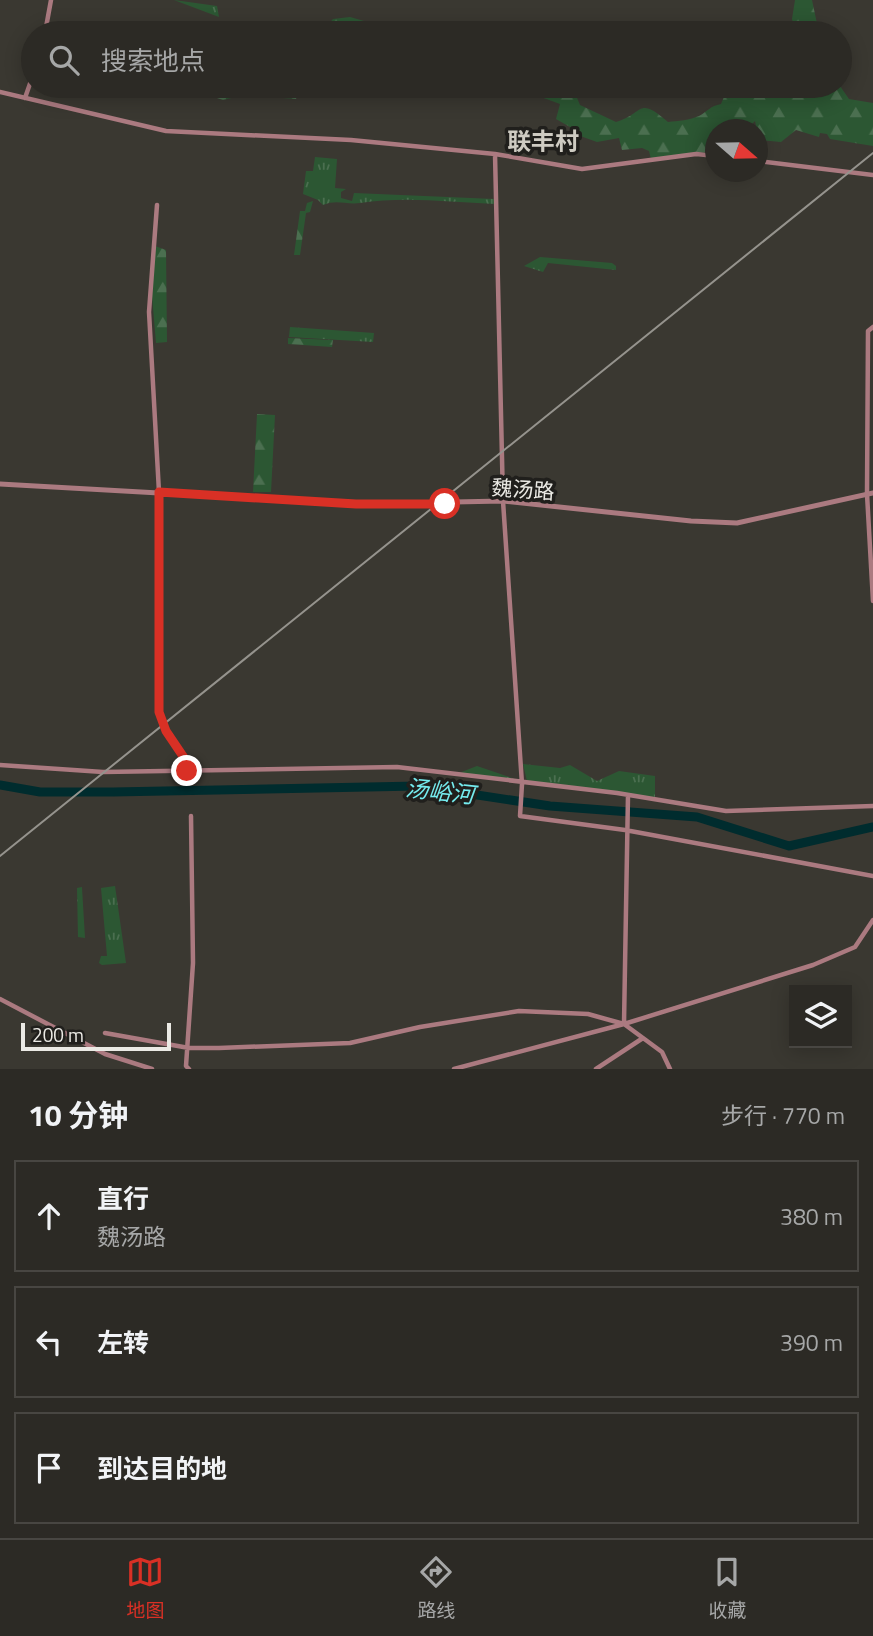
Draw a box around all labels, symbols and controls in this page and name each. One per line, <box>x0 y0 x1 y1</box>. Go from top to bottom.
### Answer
search box <box>21 21 852 98</box>
icon: search <box>45 41 83 79</box>
text: 搜索地点 <box>101 41 205 80</box>
north arrow <box>705 119 768 182</box>
district label: 联丰村 <box>507 123 579 159</box>
street label: 魏汤路 <box>490 471 556 507</box>
route start <box>429 488 460 519</box>
route end <box>171 755 202 786</box>
water label: 汤峪河 <box>404 770 480 812</box>
map controls <box>789 985 852 1048</box>
button: layers <box>789 985 852 1048</box>
scale bar <box>21 1020 172 1052</box>
text: 200 m <box>32 1020 84 1049</box>
text: 10 分钟 <box>28 1092 128 1138</box>
text: 步行 · 770 m <box>721 1098 845 1133</box>
text: 直行 <box>97 1179 149 1218</box>
icon: ahead <box>30 1197 68 1235</box>
text: 380 m <box>780 1199 843 1234</box>
text: 魏汤路 <box>97 1219 166 1254</box>
icon: left <box>30 1323 68 1361</box>
text: 左转 <box>97 1323 149 1362</box>
text: 390 m <box>780 1325 843 1360</box>
icon: arrive <box>30 1449 68 1487</box>
text: 到达目的地 <box>97 1449 227 1488</box>
tab: 地图 <box>126 1553 165 1624</box>
tab: 路线 <box>417 1553 456 1624</box>
tab: 收藏 <box>708 1553 747 1624</box>

